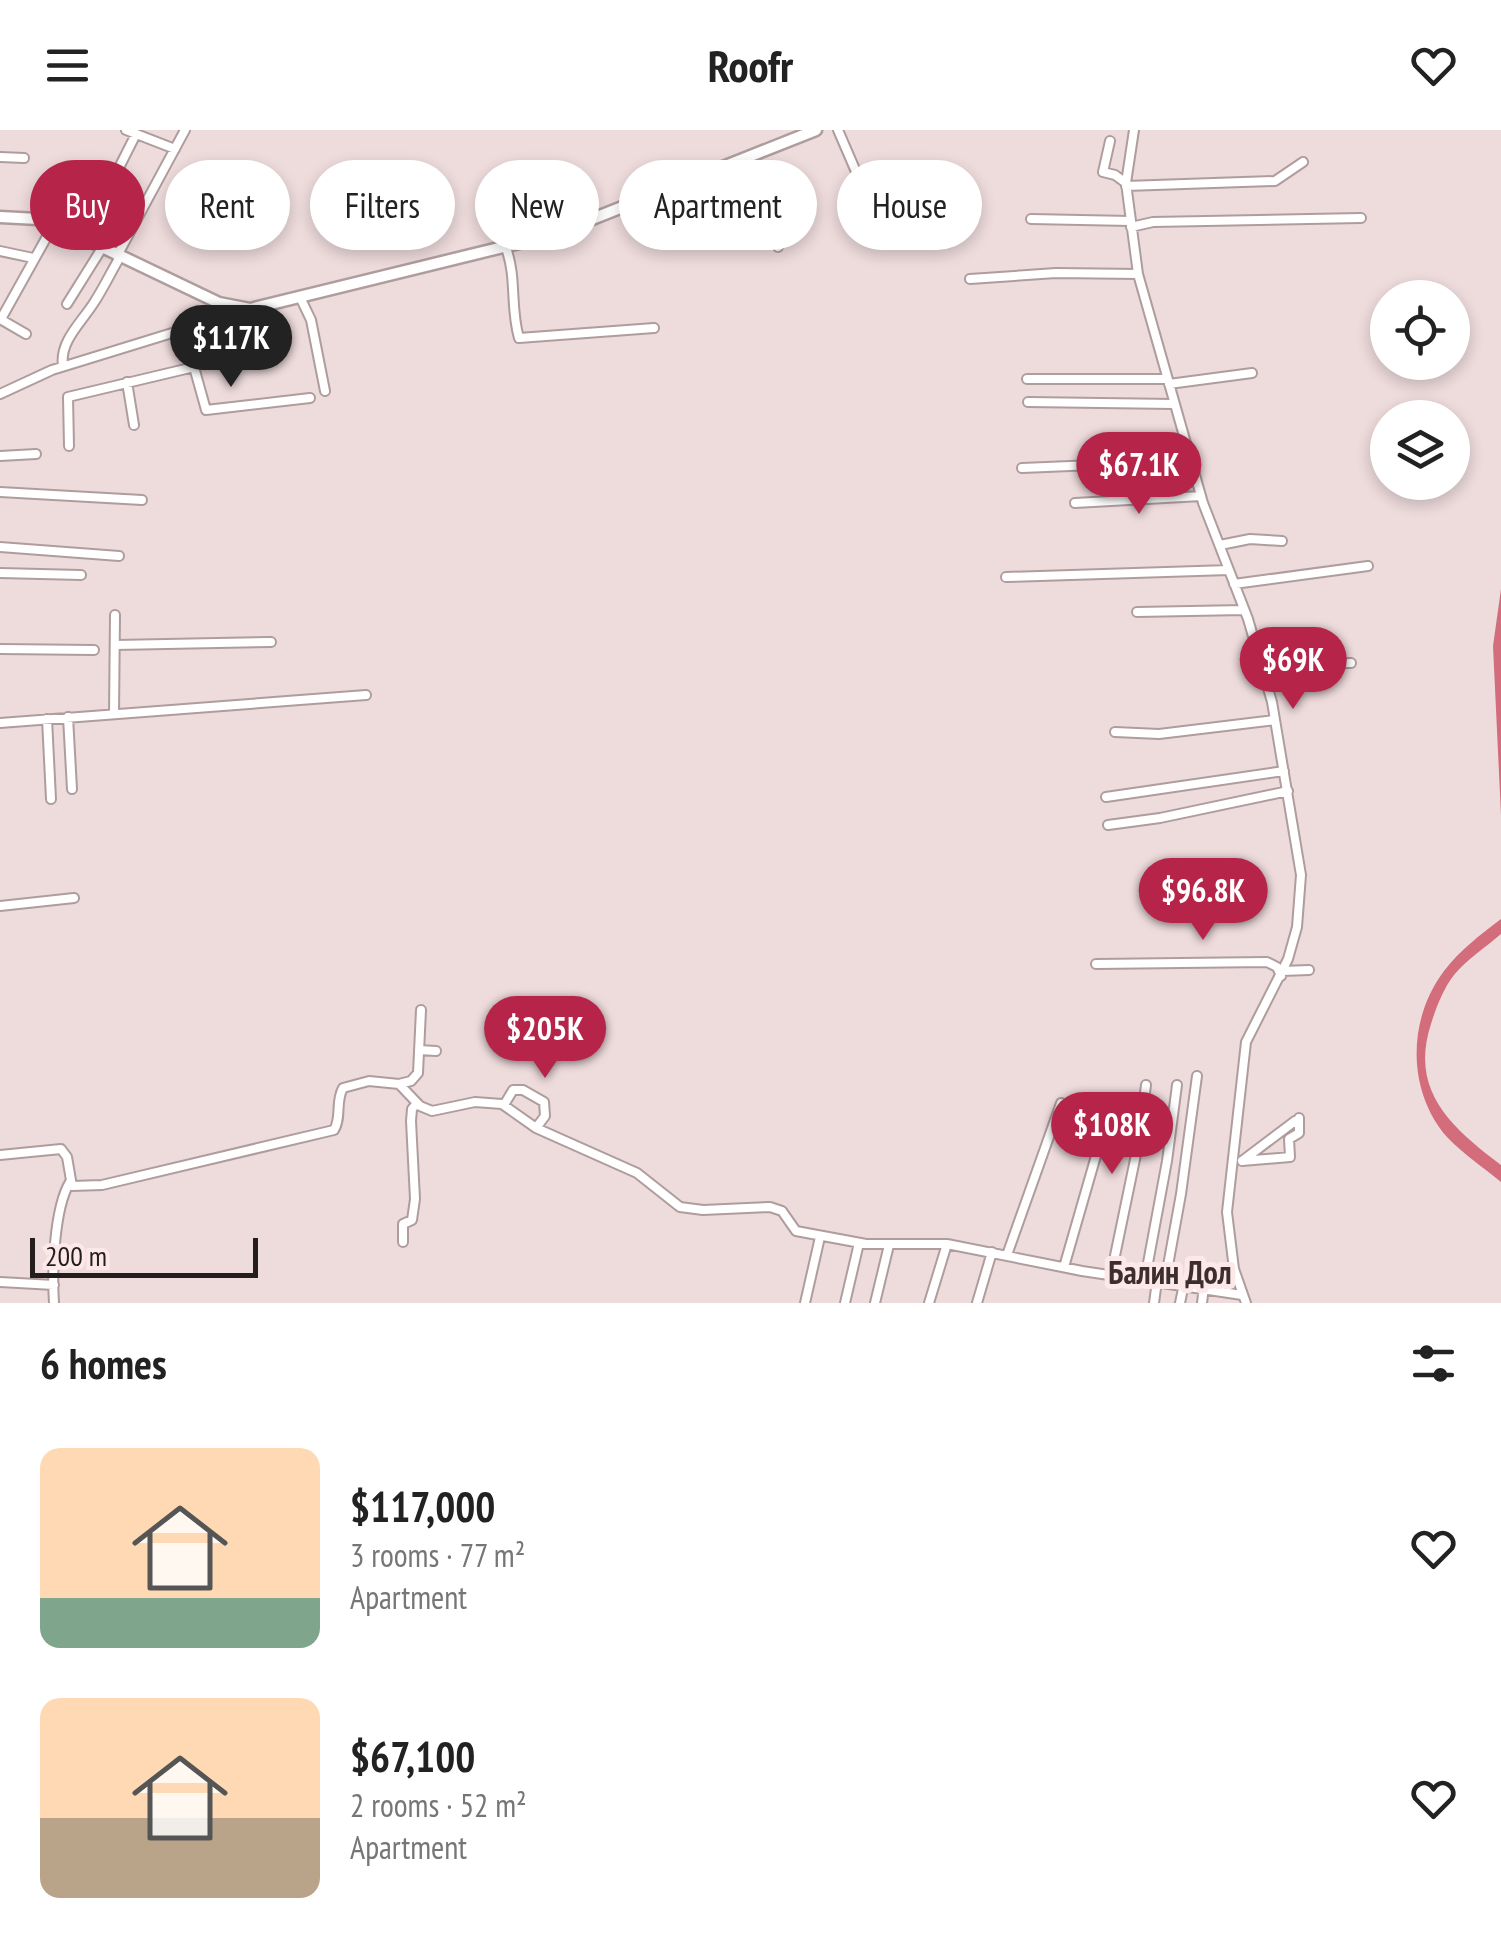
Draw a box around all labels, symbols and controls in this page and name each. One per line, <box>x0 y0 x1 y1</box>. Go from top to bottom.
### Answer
text: Roofr <box>708 36 793 94</box>
icon: menu <box>40 38 95 93</box>
icon: heart <box>1406 38 1461 93</box>
chip: Buy <box>30 160 145 250</box>
chip: Rent <box>165 160 290 250</box>
chip: Filters <box>310 160 455 250</box>
chip: New <box>475 160 599 250</box>
chip: Apartment <box>619 160 817 250</box>
chip: House <box>837 160 982 250</box>
map controls <box>1370 280 1470 500</box>
button: locate <box>1370 280 1470 380</box>
pin: $117K <box>161 305 301 390</box>
text: $117K <box>192 316 270 358</box>
button: layers <box>1370 400 1470 500</box>
pin: $67.1K <box>1058 432 1220 517</box>
text: $67.1K <box>1098 443 1180 485</box>
pin: $69K <box>1234 627 1352 712</box>
text: $69K <box>1262 638 1324 680</box>
pin: $96.8K <box>1122 858 1284 943</box>
text: $96.8K <box>1161 869 1245 911</box>
pin: $205K <box>475 996 615 1081</box>
text: $205K <box>506 1007 584 1049</box>
pin: $108K <box>1042 1092 1182 1177</box>
text: $108K <box>1073 1103 1151 1145</box>
scale bar <box>30 1233 258 1278</box>
text: 200 m <box>45 1237 107 1274</box>
district label: Балин Дол <box>1108 1251 1232 1293</box>
text: 6 homes <box>40 1336 167 1391</box>
icon: filters <box>1406 1336 1461 1391</box>
text: $117,000 <box>350 1479 495 1534</box>
icon: home <box>120 1488 240 1608</box>
icon: heart <box>1406 1521 1461 1576</box>
text: 3 rooms · 77 m² <box>350 1534 525 1576</box>
text: Apartment <box>350 1576 467 1618</box>
text: $67,100 <box>350 1729 475 1784</box>
icon: home <box>120 1738 240 1858</box>
icon: heart <box>1406 1771 1461 1826</box>
text: 2 rooms · 52 m² <box>350 1784 527 1826</box>
text: Apartment <box>350 1826 467 1868</box>

